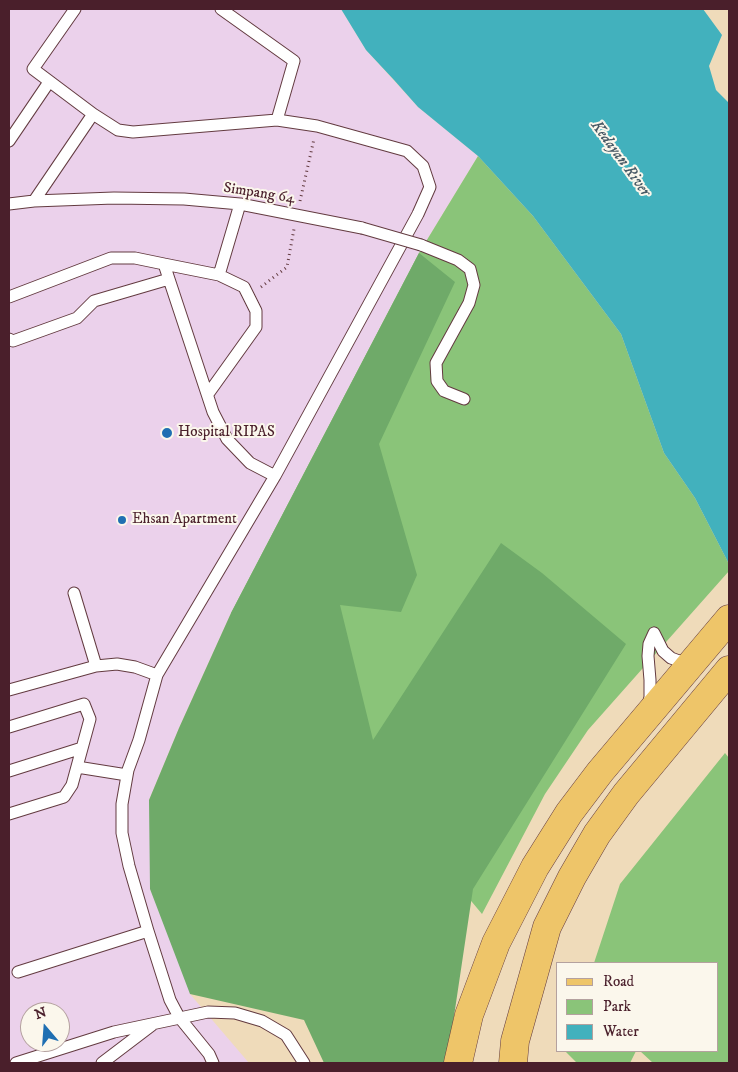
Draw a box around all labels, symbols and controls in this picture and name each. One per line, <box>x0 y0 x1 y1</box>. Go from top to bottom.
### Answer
water label: Kedayan River <box>586 117 654 201</box>
street label: Simpang 64 <box>222 180 296 208</box>
place label: Hospital RIPAS <box>178 424 275 442</box>
marker: Hospital RIPAS <box>160 426 174 440</box>
place label: Ehsan Apartment <box>132 511 237 529</box>
marker: Ehsan Apartment <box>116 514 128 526</box>
legend <box>556 962 718 1052</box>
text: Road <box>603 972 634 991</box>
text: Park <box>603 997 631 1016</box>
north arrow <box>20 1002 70 1052</box>
text: N <box>32 1003 49 1024</box>
text: Water <box>603 1022 639 1041</box>

